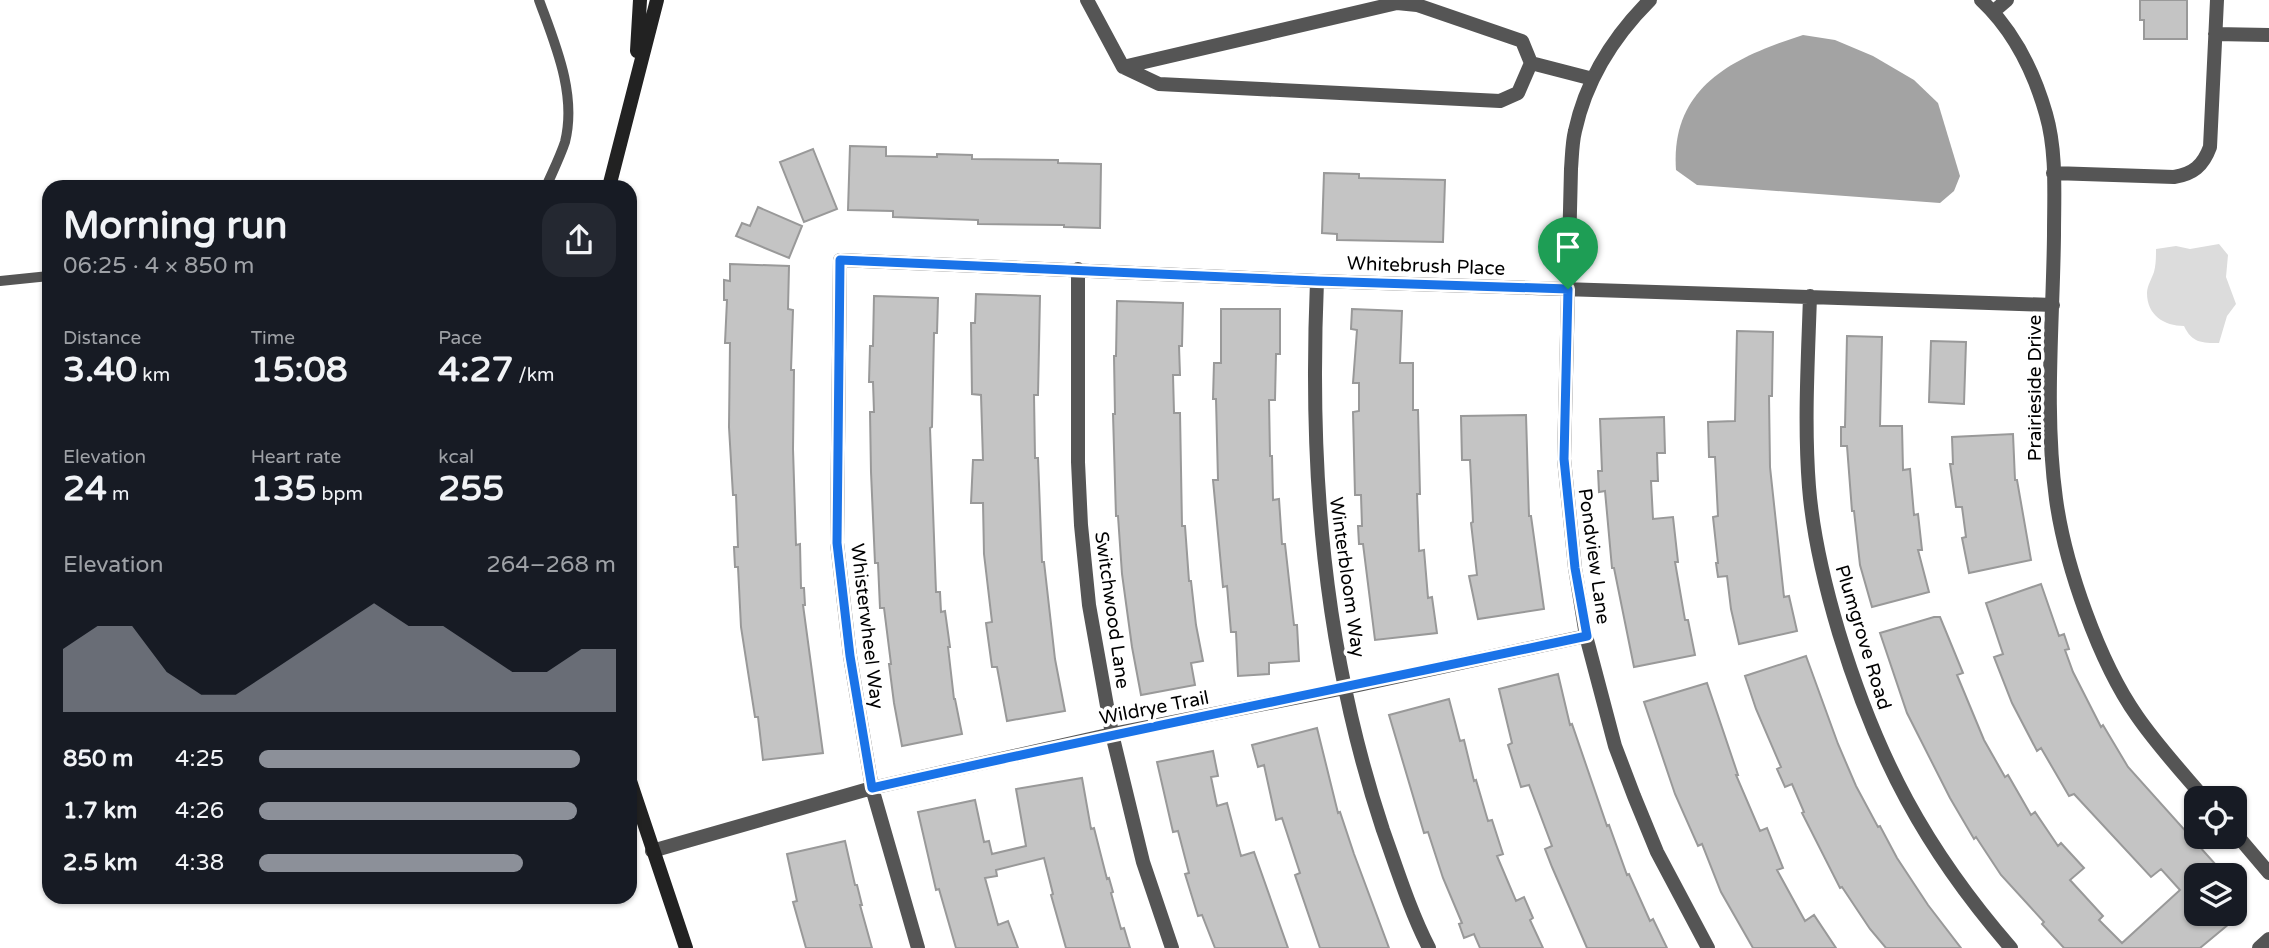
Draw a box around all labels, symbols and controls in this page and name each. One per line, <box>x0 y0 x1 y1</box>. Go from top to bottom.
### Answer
text: Morning run <box>63 203 287 249</box>
button: share <box>542 203 616 277</box>
pin <box>1538 217 1598 289</box>
icon: arrive <box>1549 228 1587 266</box>
text: 06:25 · 4 × 850 m <box>63 252 254 280</box>
street label: Whitebrush Place <box>1346 252 1506 280</box>
street label: Prairieside Drive <box>2024 315 2046 461</box>
text: Distance <box>63 327 141 349</box>
text: Time <box>251 327 295 349</box>
text: Pace <box>438 327 482 349</box>
text: 3.40 <box>63 349 137 391</box>
text: 15:08 <box>251 349 348 391</box>
text: 4:27 <box>438 349 513 391</box>
text: km <box>137 364 170 386</box>
text: /km <box>513 364 555 386</box>
text: Elevation <box>63 446 146 468</box>
text: Heart rate <box>251 446 341 468</box>
text: kcal <box>438 446 474 468</box>
text: 24 <box>63 468 107 510</box>
text: 135 <box>251 468 317 510</box>
text: 255 <box>438 468 504 510</box>
text: m <box>107 483 129 505</box>
text: bpm <box>317 483 363 505</box>
street label: Pondview Lane <box>1574 487 1614 626</box>
street label: Winterbloom Way <box>1325 496 1369 659</box>
street label: Switchwood Lane <box>1090 530 1134 690</box>
street label: Whisterwheel Way <box>846 542 888 710</box>
text: Elevation <box>63 551 164 579</box>
text: 264–268 m <box>486 551 616 579</box>
street label: Plumgrove Road <box>1831 562 1896 712</box>
street label: Wildrye Trail <box>1097 687 1211 729</box>
text: 850 m <box>63 745 133 773</box>
text: 4:25 <box>175 745 224 773</box>
map controls <box>2184 786 2247 926</box>
button: locate <box>2184 786 2247 849</box>
text: 1.7 km <box>63 797 137 825</box>
text: 4:26 <box>175 797 224 825</box>
text: 2.5 km <box>63 849 138 877</box>
text: 4:38 <box>175 849 224 877</box>
button: layers <box>2184 863 2247 926</box>

